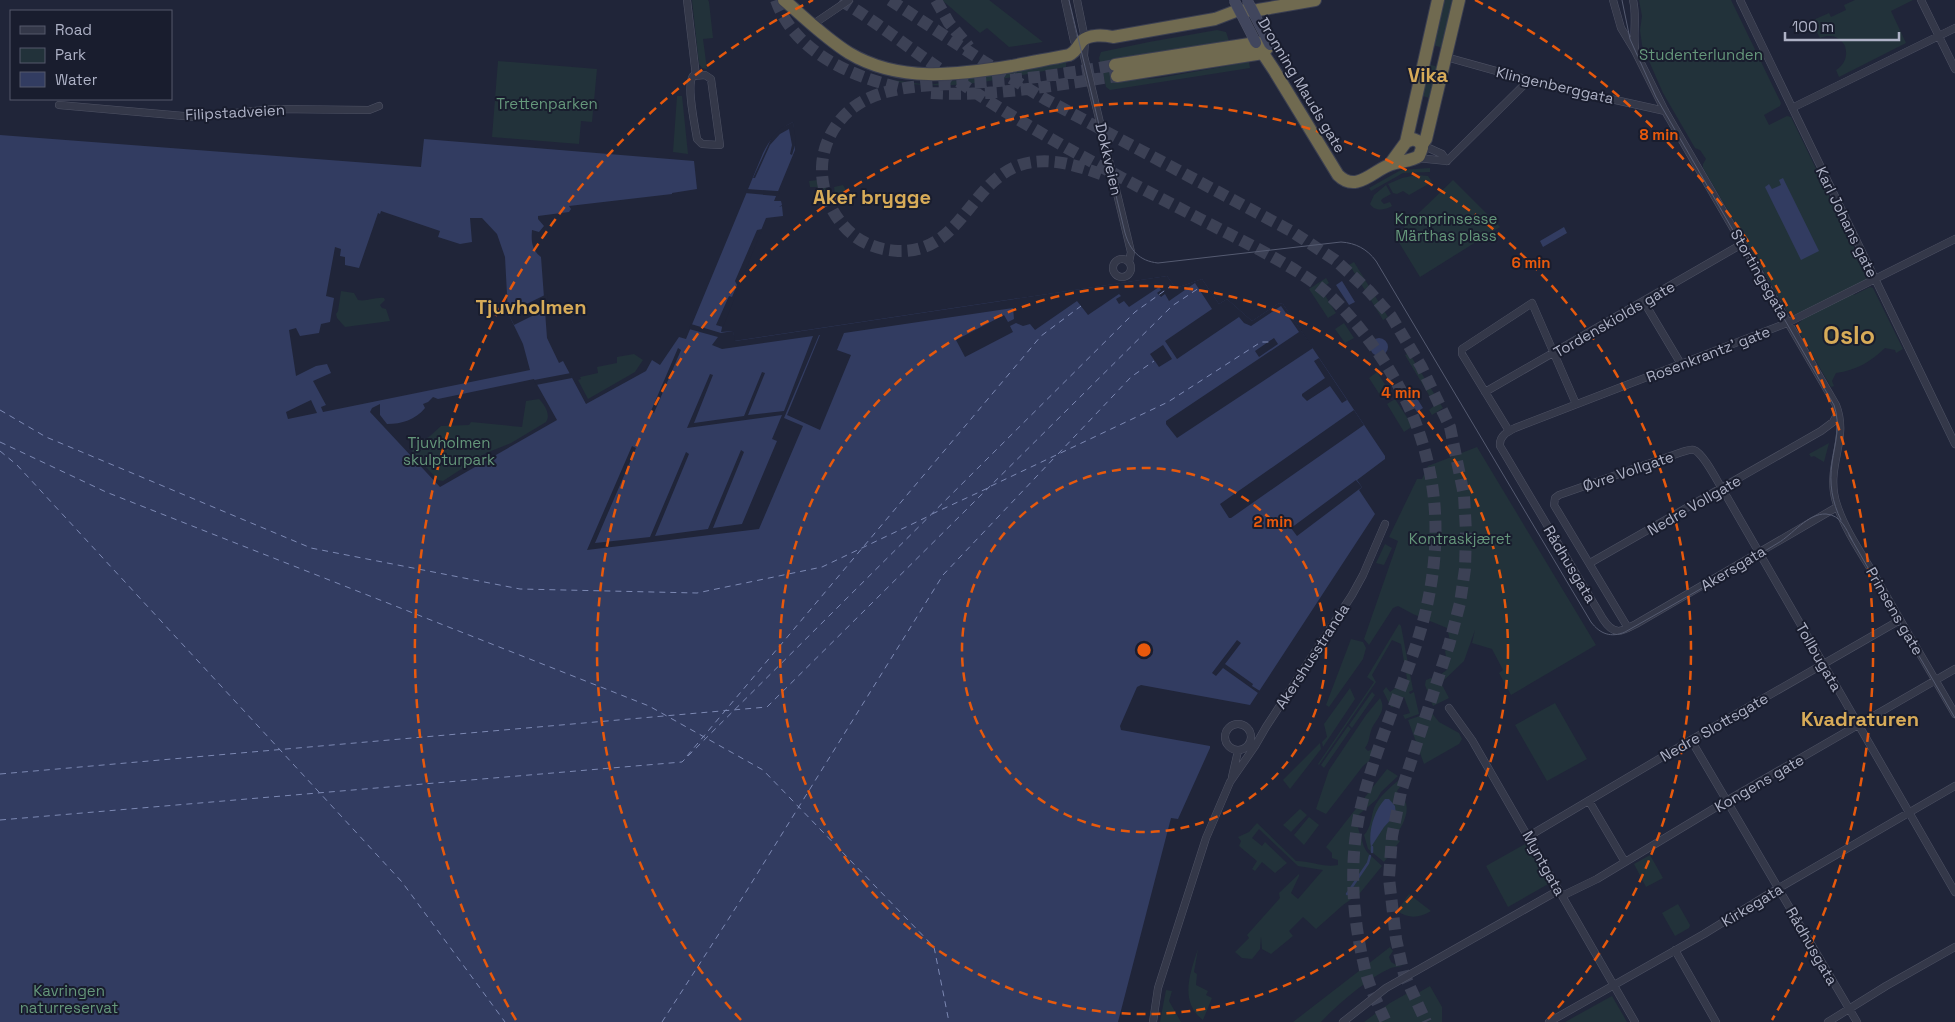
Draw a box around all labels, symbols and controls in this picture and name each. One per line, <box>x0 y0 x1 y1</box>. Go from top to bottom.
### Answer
legend <box>10 10 172 100</box>
scale bar <box>1785 10 1899 42</box>
street label: Dronning Mauds gate <box>1254 14 1350 156</box>
text: 100 m <box>1792 17 1834 36</box>
text: Road <box>55 20 92 39</box>
text: Park <box>55 45 86 64</box>
park label: Studenterlunden <box>1639 45 1763 64</box>
district label: Vika <box>1408 62 1449 88</box>
street label: Klingenberggata <box>1494 62 1616 108</box>
text: Water <box>55 70 98 89</box>
park label: Trettenparken <box>496 94 598 113</box>
street label: Filipstadveien <box>185 100 285 124</box>
street label: Dokkveien <box>1091 121 1127 197</box>
text: 8 min <box>1640 125 1678 144</box>
street label: Karl Johans gate <box>1812 164 1882 281</box>
district label: Aker brygge <box>813 184 931 210</box>
park label: Kronprinsesse Märthas plass <box>1395 209 1497 245</box>
street label: Stortingsgata <box>1726 225 1794 323</box>
text: 6 min <box>1511 253 1551 272</box>
street label: Tordenskiolds gate <box>1550 276 1678 361</box>
district label: Tjuvholmen <box>476 294 586 320</box>
district label: Oslo <box>1823 319 1875 351</box>
street label: Rosenkrantz’ gate <box>1643 322 1773 386</box>
text: 4 min <box>1381 383 1421 402</box>
park label: Tjuvholmen skulpturpark <box>403 433 495 469</box>
street label: Øvre Vollgate <box>1580 447 1676 495</box>
street label: Nedre Vollgate <box>1644 470 1744 539</box>
text: 2 min <box>1254 512 1292 531</box>
street label: Rådhusgata <box>1539 522 1601 606</box>
park label: Kontraskjæret <box>1409 529 1511 548</box>
street label: Akersgata <box>1697 541 1769 595</box>
street label: Prinsens gate <box>1862 564 1928 659</box>
street label: Akershusstranda <box>1271 599 1353 712</box>
street label: Tollbugata <box>1792 619 1846 695</box>
centre of rings <box>1135 641 1153 659</box>
street label: Nedre Slottsgate <box>1657 688 1772 766</box>
district label: Kvadraturen <box>1801 706 1919 732</box>
street label: Kongens gate <box>1711 750 1807 816</box>
street label: Myntgata <box>1518 827 1570 899</box>
street label: Kirkegata <box>1718 879 1786 931</box>
street label: Rådhusgata <box>1782 904 1842 989</box>
park label: Kavringen naturreservat <box>20 981 118 1017</box>

